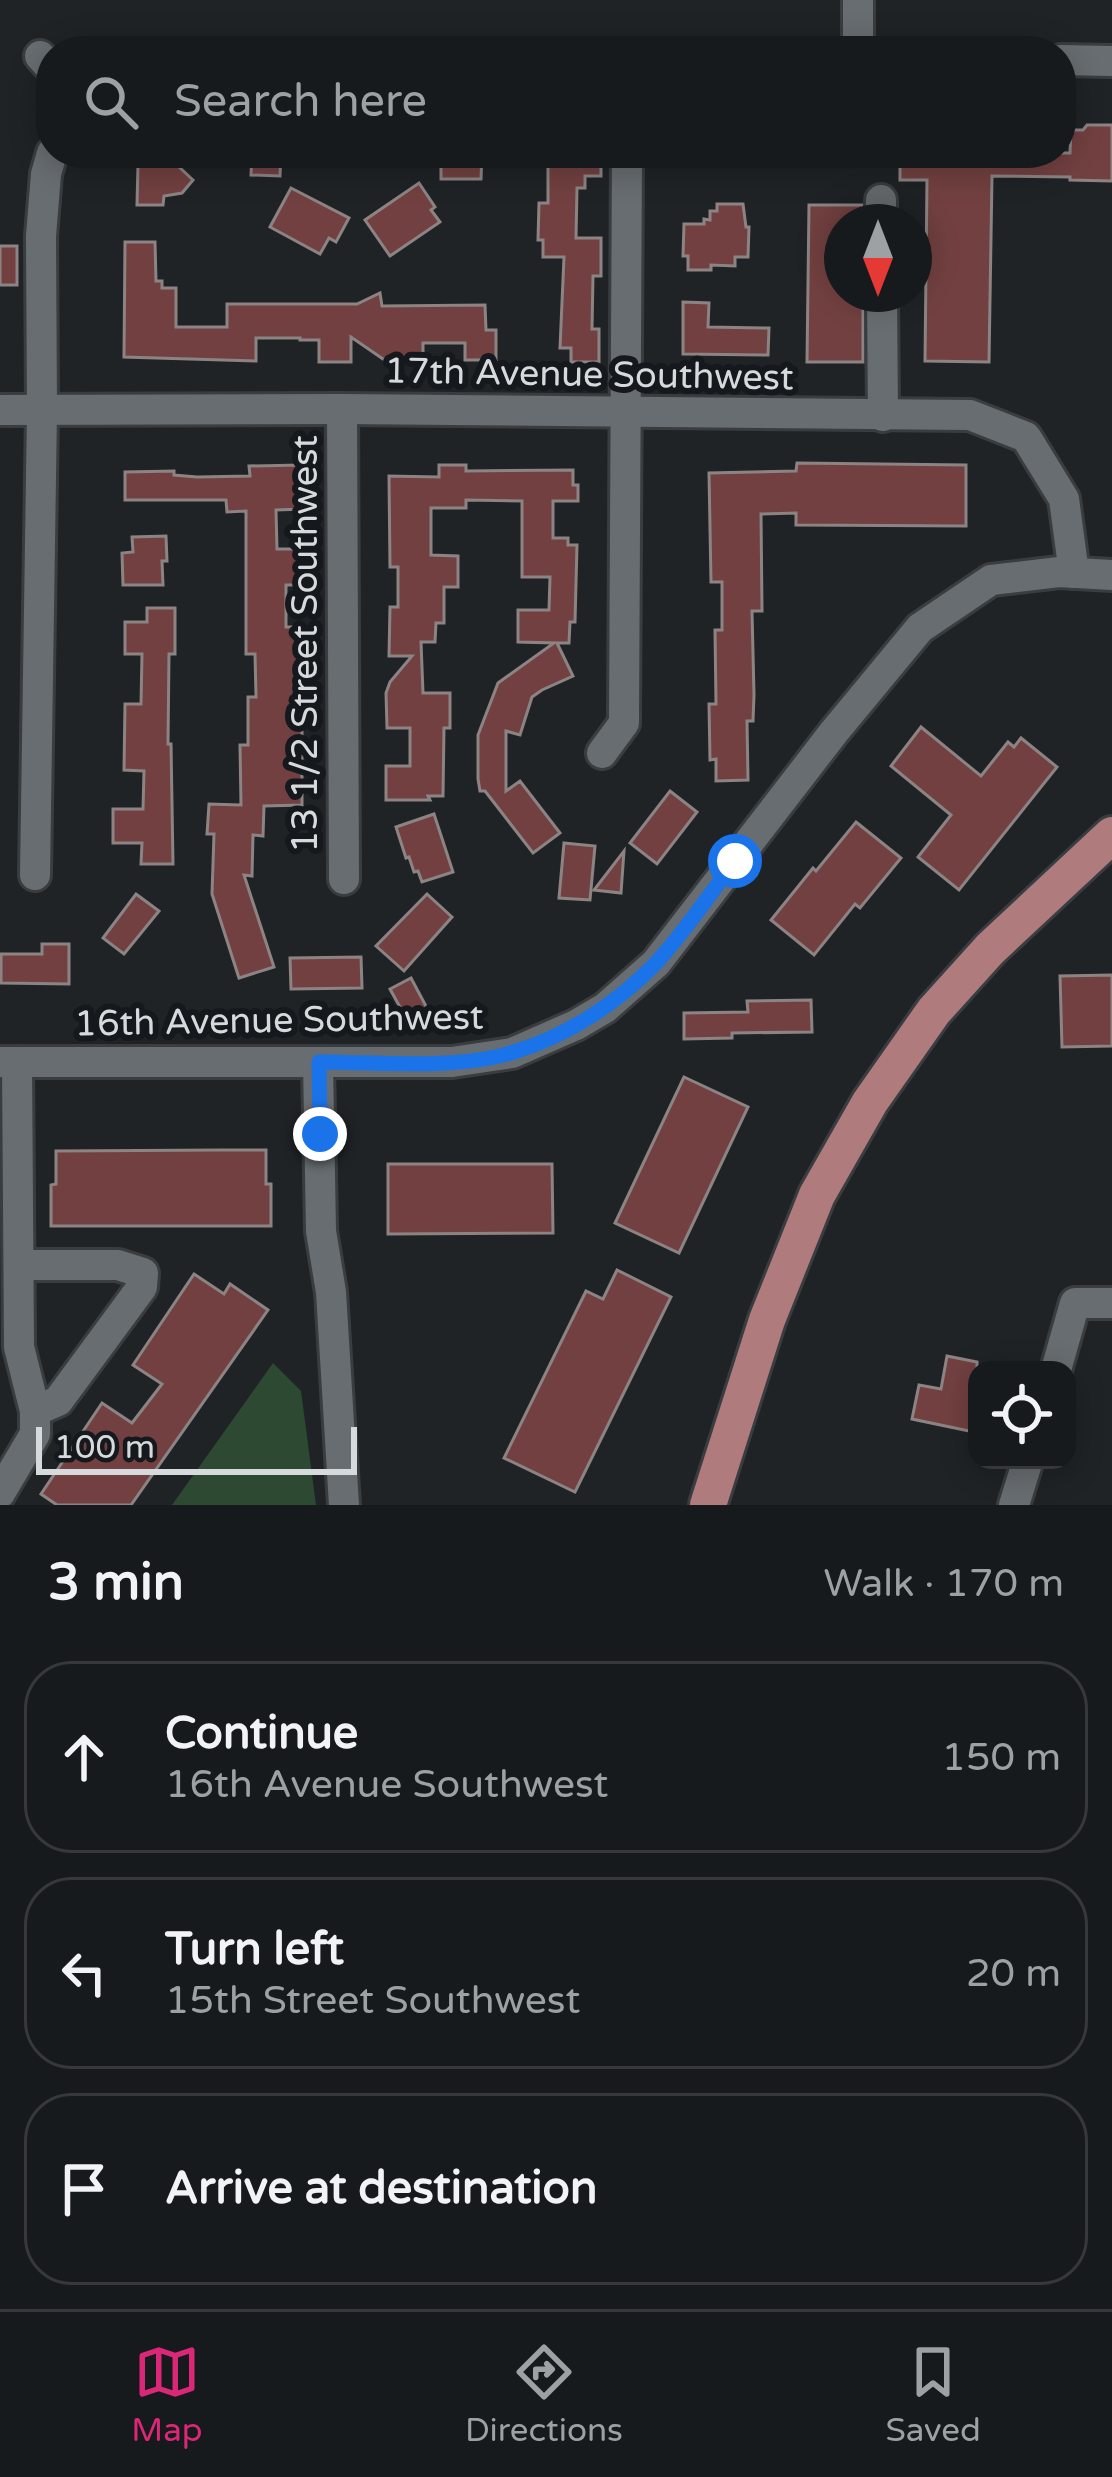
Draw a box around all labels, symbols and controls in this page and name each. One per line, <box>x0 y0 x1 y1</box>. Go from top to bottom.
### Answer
search box <box>36 36 1076 168</box>
icon: search <box>78 69 144 135</box>
text: Search here <box>174 75 427 129</box>
north arrow <box>824 204 932 312</box>
street label: 17th Avenue Southwest <box>384 349 794 400</box>
street label: 13 1/2 Street Southwest <box>284 435 327 853</box>
route start <box>708 834 762 888</box>
street label: 16th Avenue Southwest <box>74 995 484 1046</box>
route end <box>293 1107 347 1161</box>
map controls <box>968 1361 1076 1469</box>
button: locate <box>968 1361 1076 1469</box>
scale bar <box>36 1421 357 1474</box>
text: 100 m <box>54 1428 155 1467</box>
text: 3 min <box>48 1552 184 1614</box>
text: Walk · 170 m <box>823 1560 1064 1607</box>
text: Continue <box>165 1707 358 1761</box>
icon: ahead <box>51 1724 117 1790</box>
text: 150 m <box>942 1734 1061 1781</box>
text: 16th Avenue Southwest <box>165 1761 608 1808</box>
text: Turn left <box>165 1923 344 1977</box>
icon: left <box>51 1940 117 2006</box>
text: 20 m <box>966 1950 1061 1997</box>
text: 15th Street Southwest <box>165 1977 580 2024</box>
icon: arrive <box>51 2156 117 2222</box>
text: Arrive at destination <box>165 2162 597 2216</box>
tab: Map <box>131 2339 203 2450</box>
tab: Directions <box>465 2339 623 2450</box>
tab: Saved <box>885 2339 981 2450</box>

